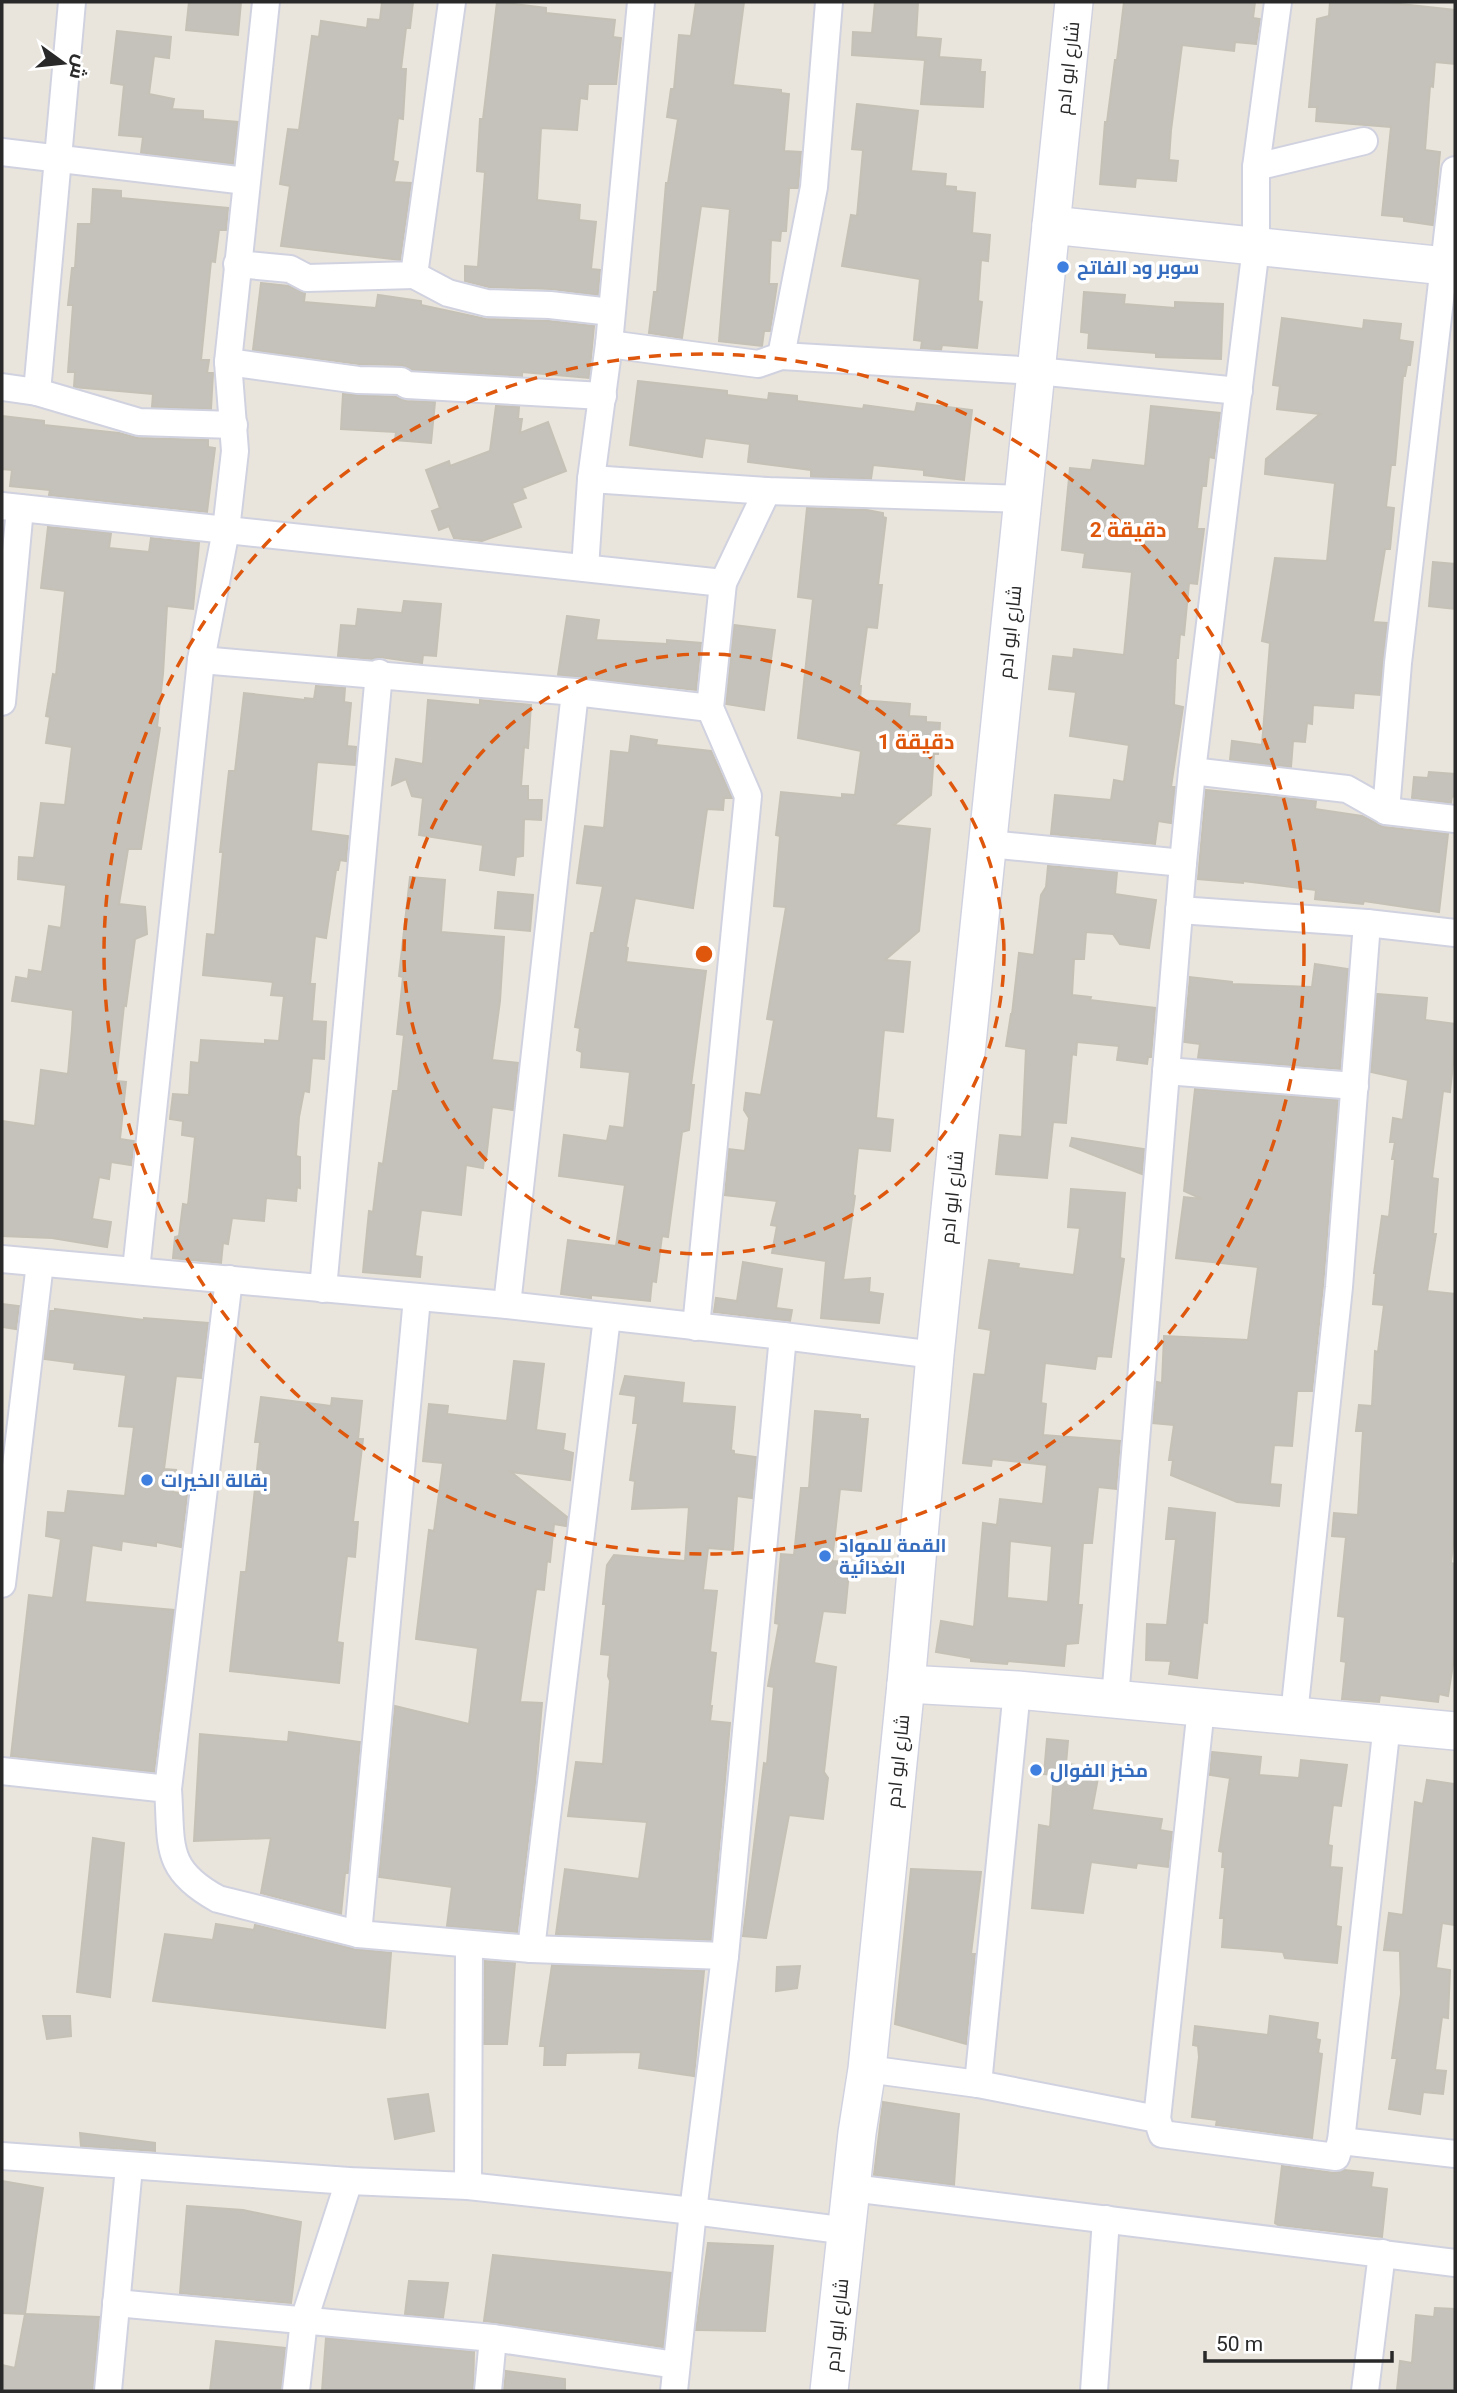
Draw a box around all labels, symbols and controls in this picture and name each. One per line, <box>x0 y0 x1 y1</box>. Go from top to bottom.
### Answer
street label: شارع ابو ادم <box>1052 20 1086 116</box>
north arrow <box>28 28 98 98</box>
text: ش <box>65 53 93 82</box>
place label: سوبر ود الفاتح <box>1077 256 1199 281</box>
marker: سوبر ود الفاتح <box>1055 259 1071 275</box>
text: 2 دقيقة <box>1090 518 1166 542</box>
street label: شارع ابو ادم <box>994 584 1028 680</box>
text: 1 دقيقة <box>878 730 954 754</box>
centre of rings <box>692 942 716 966</box>
street label: شارع ابو ادم <box>936 1149 970 1245</box>
place label: بقالة الخيرات <box>161 1469 268 1492</box>
marker: بقالة الخيرات <box>139 1472 155 1488</box>
place label: القمة للمواد الغذائية <box>839 1534 946 1579</box>
marker: القمة للمواد الغذائية <box>817 1548 833 1564</box>
street label: شارع ابو ادم <box>882 1713 916 1809</box>
place label: مخبز الفوال <box>1050 1759 1148 1783</box>
marker: مخبز الفوال <box>1028 1762 1044 1778</box>
street label: شارع ابو ادم <box>821 2277 855 2373</box>
scale bar <box>1205 2320 1392 2364</box>
text: 50 m <box>1216 2332 1263 2356</box>

